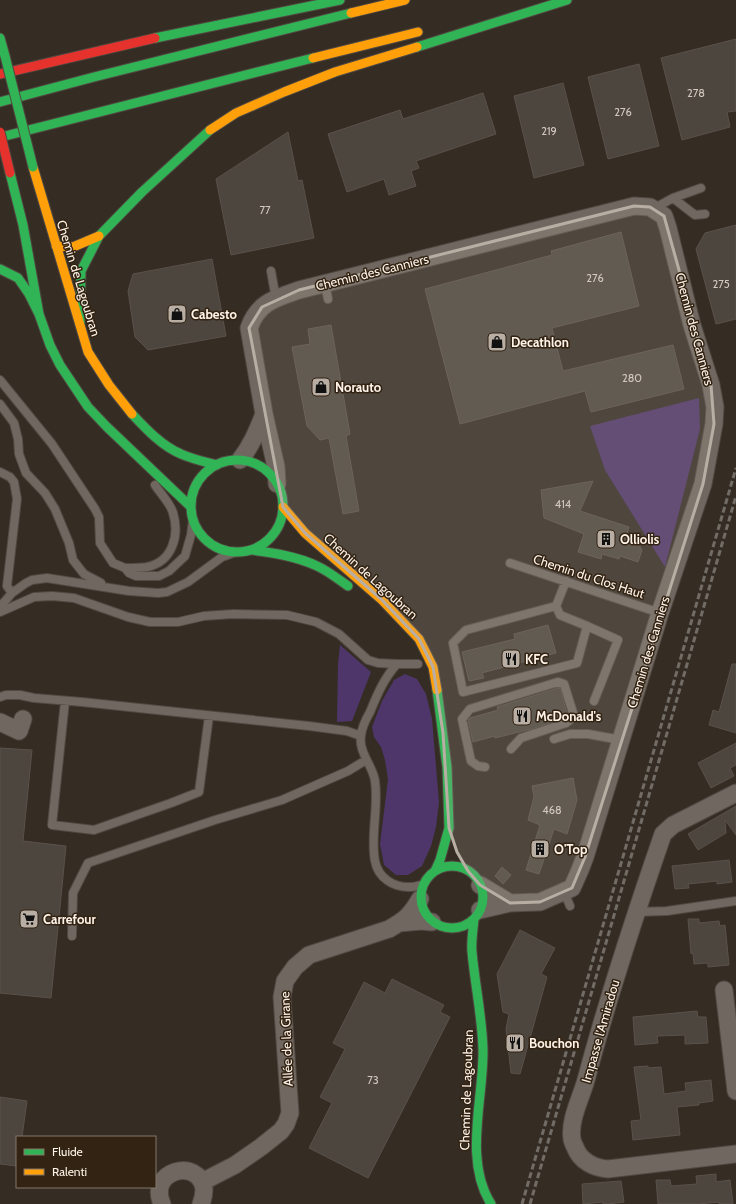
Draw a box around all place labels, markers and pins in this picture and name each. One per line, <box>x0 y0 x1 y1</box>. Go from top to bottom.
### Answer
shop icon: Cabesto <box>166 303 188 325</box>
place label: Cabesto <box>191 306 237 322</box>
shop icon: Decathlon <box>486 331 508 353</box>
place label: Decathlon <box>511 334 569 350</box>
shop icon: Norauto <box>310 376 332 398</box>
place label: Norauto <box>335 379 382 395</box>
building icon: Olliolis <box>595 528 617 550</box>
place label: Olliolis <box>620 531 660 547</box>
restaurant icon: KFC <box>500 648 522 670</box>
place label: KFC <box>525 651 548 667</box>
restaurant icon: McDonald's <box>511 705 533 727</box>
place label: McDonald's <box>536 708 602 724</box>
building icon: O'Top <box>529 838 551 860</box>
place label: O'Top <box>554 841 588 857</box>
supermarket icon: Carrefour <box>18 908 40 930</box>
place label: Carrefour <box>43 911 96 927</box>
restaurant icon: Bouchon <box>504 1032 526 1054</box>
place label: Bouchon <box>529 1035 579 1051</box>

